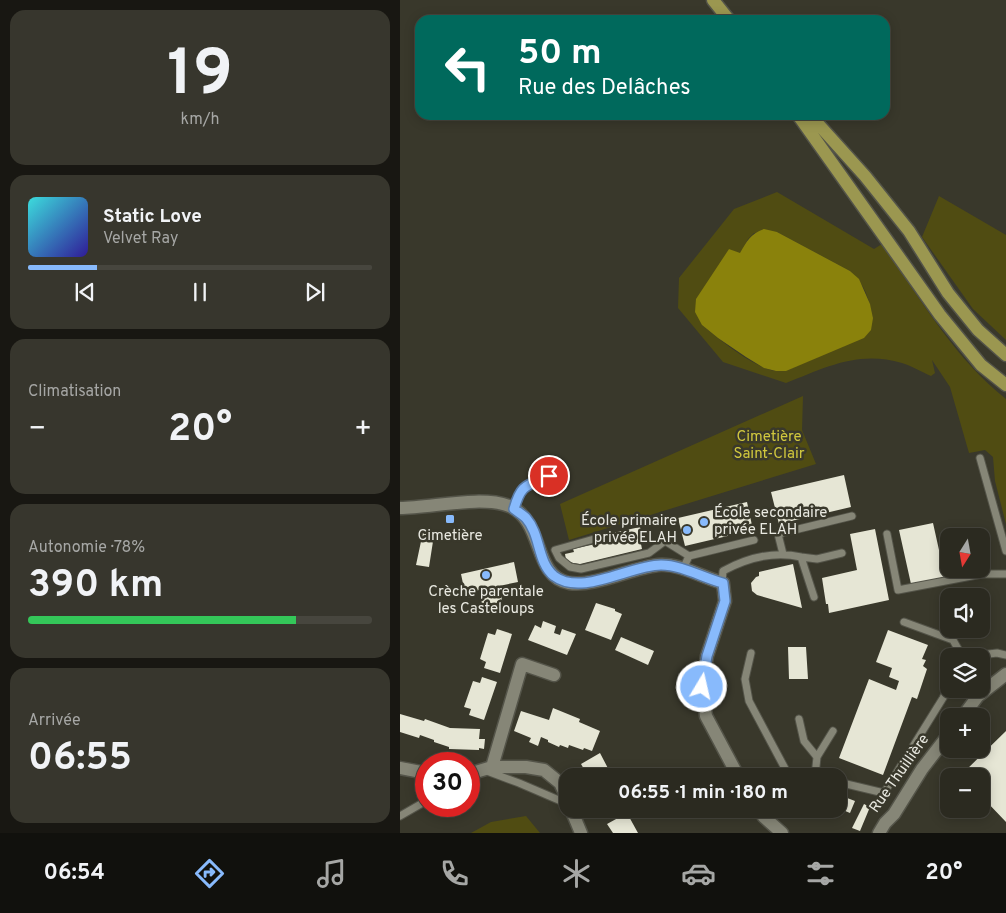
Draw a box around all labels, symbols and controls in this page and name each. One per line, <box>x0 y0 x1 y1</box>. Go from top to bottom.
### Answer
text: 50 m <box>518 32 602 76</box>
icon: left <box>435 35 500 100</box>
text: 19 <box>167 36 233 118</box>
text: Rue des Delâches <box>518 75 691 102</box>
text: km/h <box>181 110 219 130</box>
text: Static Love <box>103 205 202 229</box>
text: Velvet Ray <box>103 229 178 249</box>
icon: previous <box>71 278 99 306</box>
icon: pause <box>186 278 214 306</box>
icon: next <box>301 278 329 306</box>
text: Climatisation <box>28 382 121 402</box>
text: 20° <box>168 406 232 455</box>
text: − <box>28 412 46 448</box>
text: + <box>354 412 372 448</box>
park label: Cimetière Saint-Clair <box>733 428 805 464</box>
pin <box>528 455 570 497</box>
icon: arrive <box>535 462 563 490</box>
place label: École secondaire privée ELAH <box>714 503 827 540</box>
place label: École primaire privée ELAH <box>581 511 677 548</box>
marker: Cimetière <box>444 513 456 525</box>
marker: École secondaire privée ELAH <box>698 516 710 528</box>
marker: École primaire privée ELAH <box>681 524 693 536</box>
place label: Cimetière <box>417 527 483 546</box>
north arrow <box>940 528 990 578</box>
map controls <box>940 528 990 818</box>
text: Autonomie · 78% <box>28 538 145 558</box>
text: 390 km <box>28 562 163 611</box>
marker: Crèche parentale les Casteloups <box>480 569 492 581</box>
place label: Crèche parentale les Casteloups <box>428 583 544 619</box>
button: sound <box>940 588 990 638</box>
button: layers <box>940 648 990 698</box>
position arrow <box>675 660 727 712</box>
button: + <box>940 708 990 758</box>
text: Arrivée <box>28 711 81 731</box>
street label: Rue Thuillière <box>866 731 934 817</box>
text: 06:55 <box>28 735 132 784</box>
speed limit sign: 30 <box>415 752 480 817</box>
button: − <box>940 768 990 818</box>
text: 06:55 · 1 min · 180 m <box>618 781 788 805</box>
icon: directions <box>192 856 227 891</box>
icon: music <box>314 856 349 891</box>
icon: phone <box>437 856 472 891</box>
icon: climate <box>559 856 594 891</box>
icon: car <box>681 856 716 891</box>
icon: filters <box>803 856 838 891</box>
text: 06:54 <box>44 860 105 887</box>
text: 20° <box>925 860 962 887</box>

